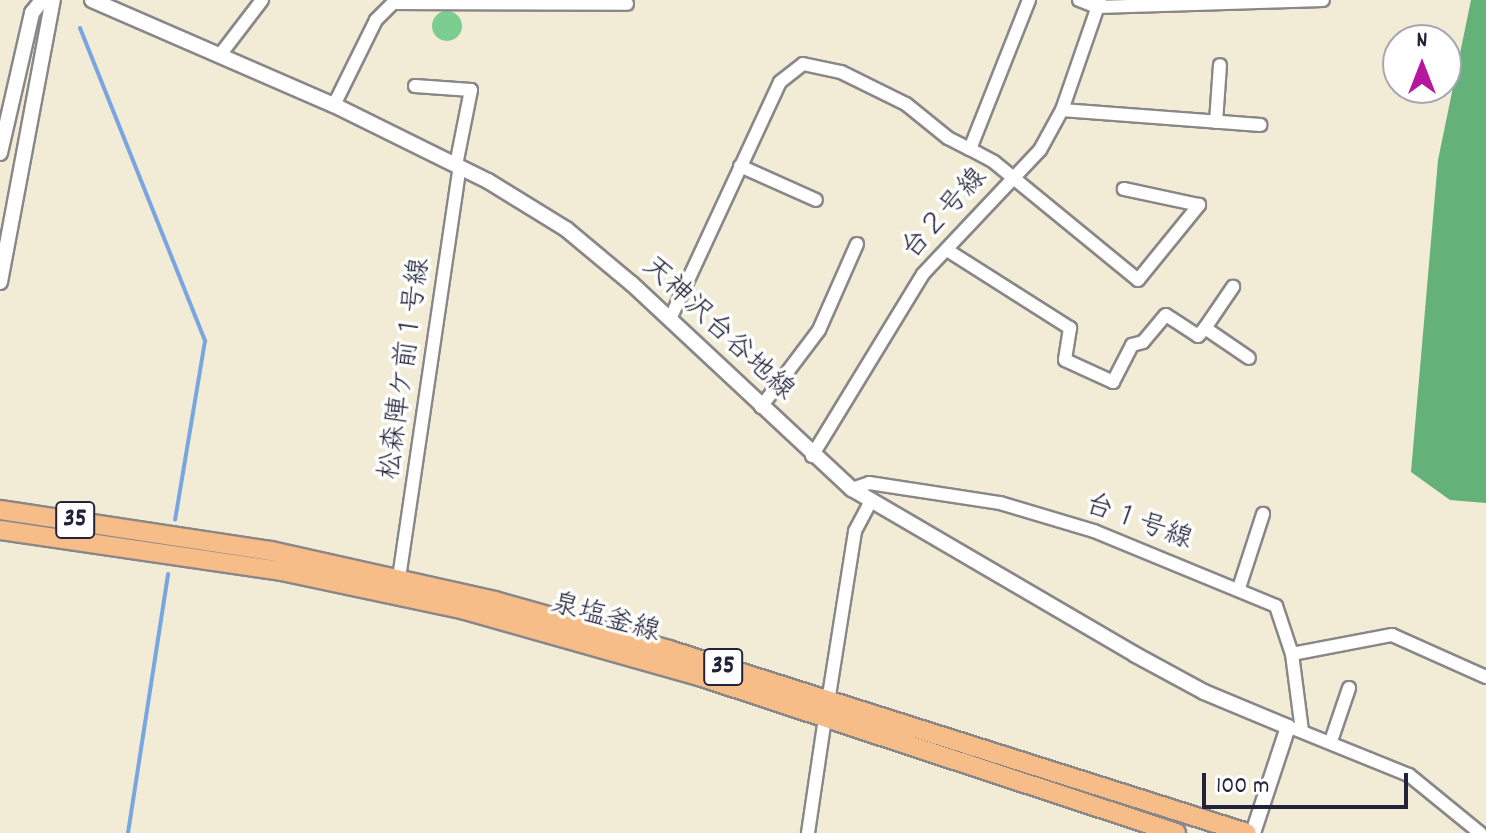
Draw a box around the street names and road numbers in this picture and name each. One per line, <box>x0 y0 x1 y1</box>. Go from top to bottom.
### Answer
street label: 台２号線 <box>896 162 996 268</box>
street label: 天神沢台谷地線 <box>634 251 800 409</box>
street label: 松森陣ケ前１号線 <box>375 256 439 482</box>
street label: 台１号線 <box>1080 489 1196 559</box>
road number: 35 <box>55 498 95 542</box>
street label: 泉塩釜線 <box>547 588 663 652</box>
road number: 35 <box>703 645 743 689</box>

